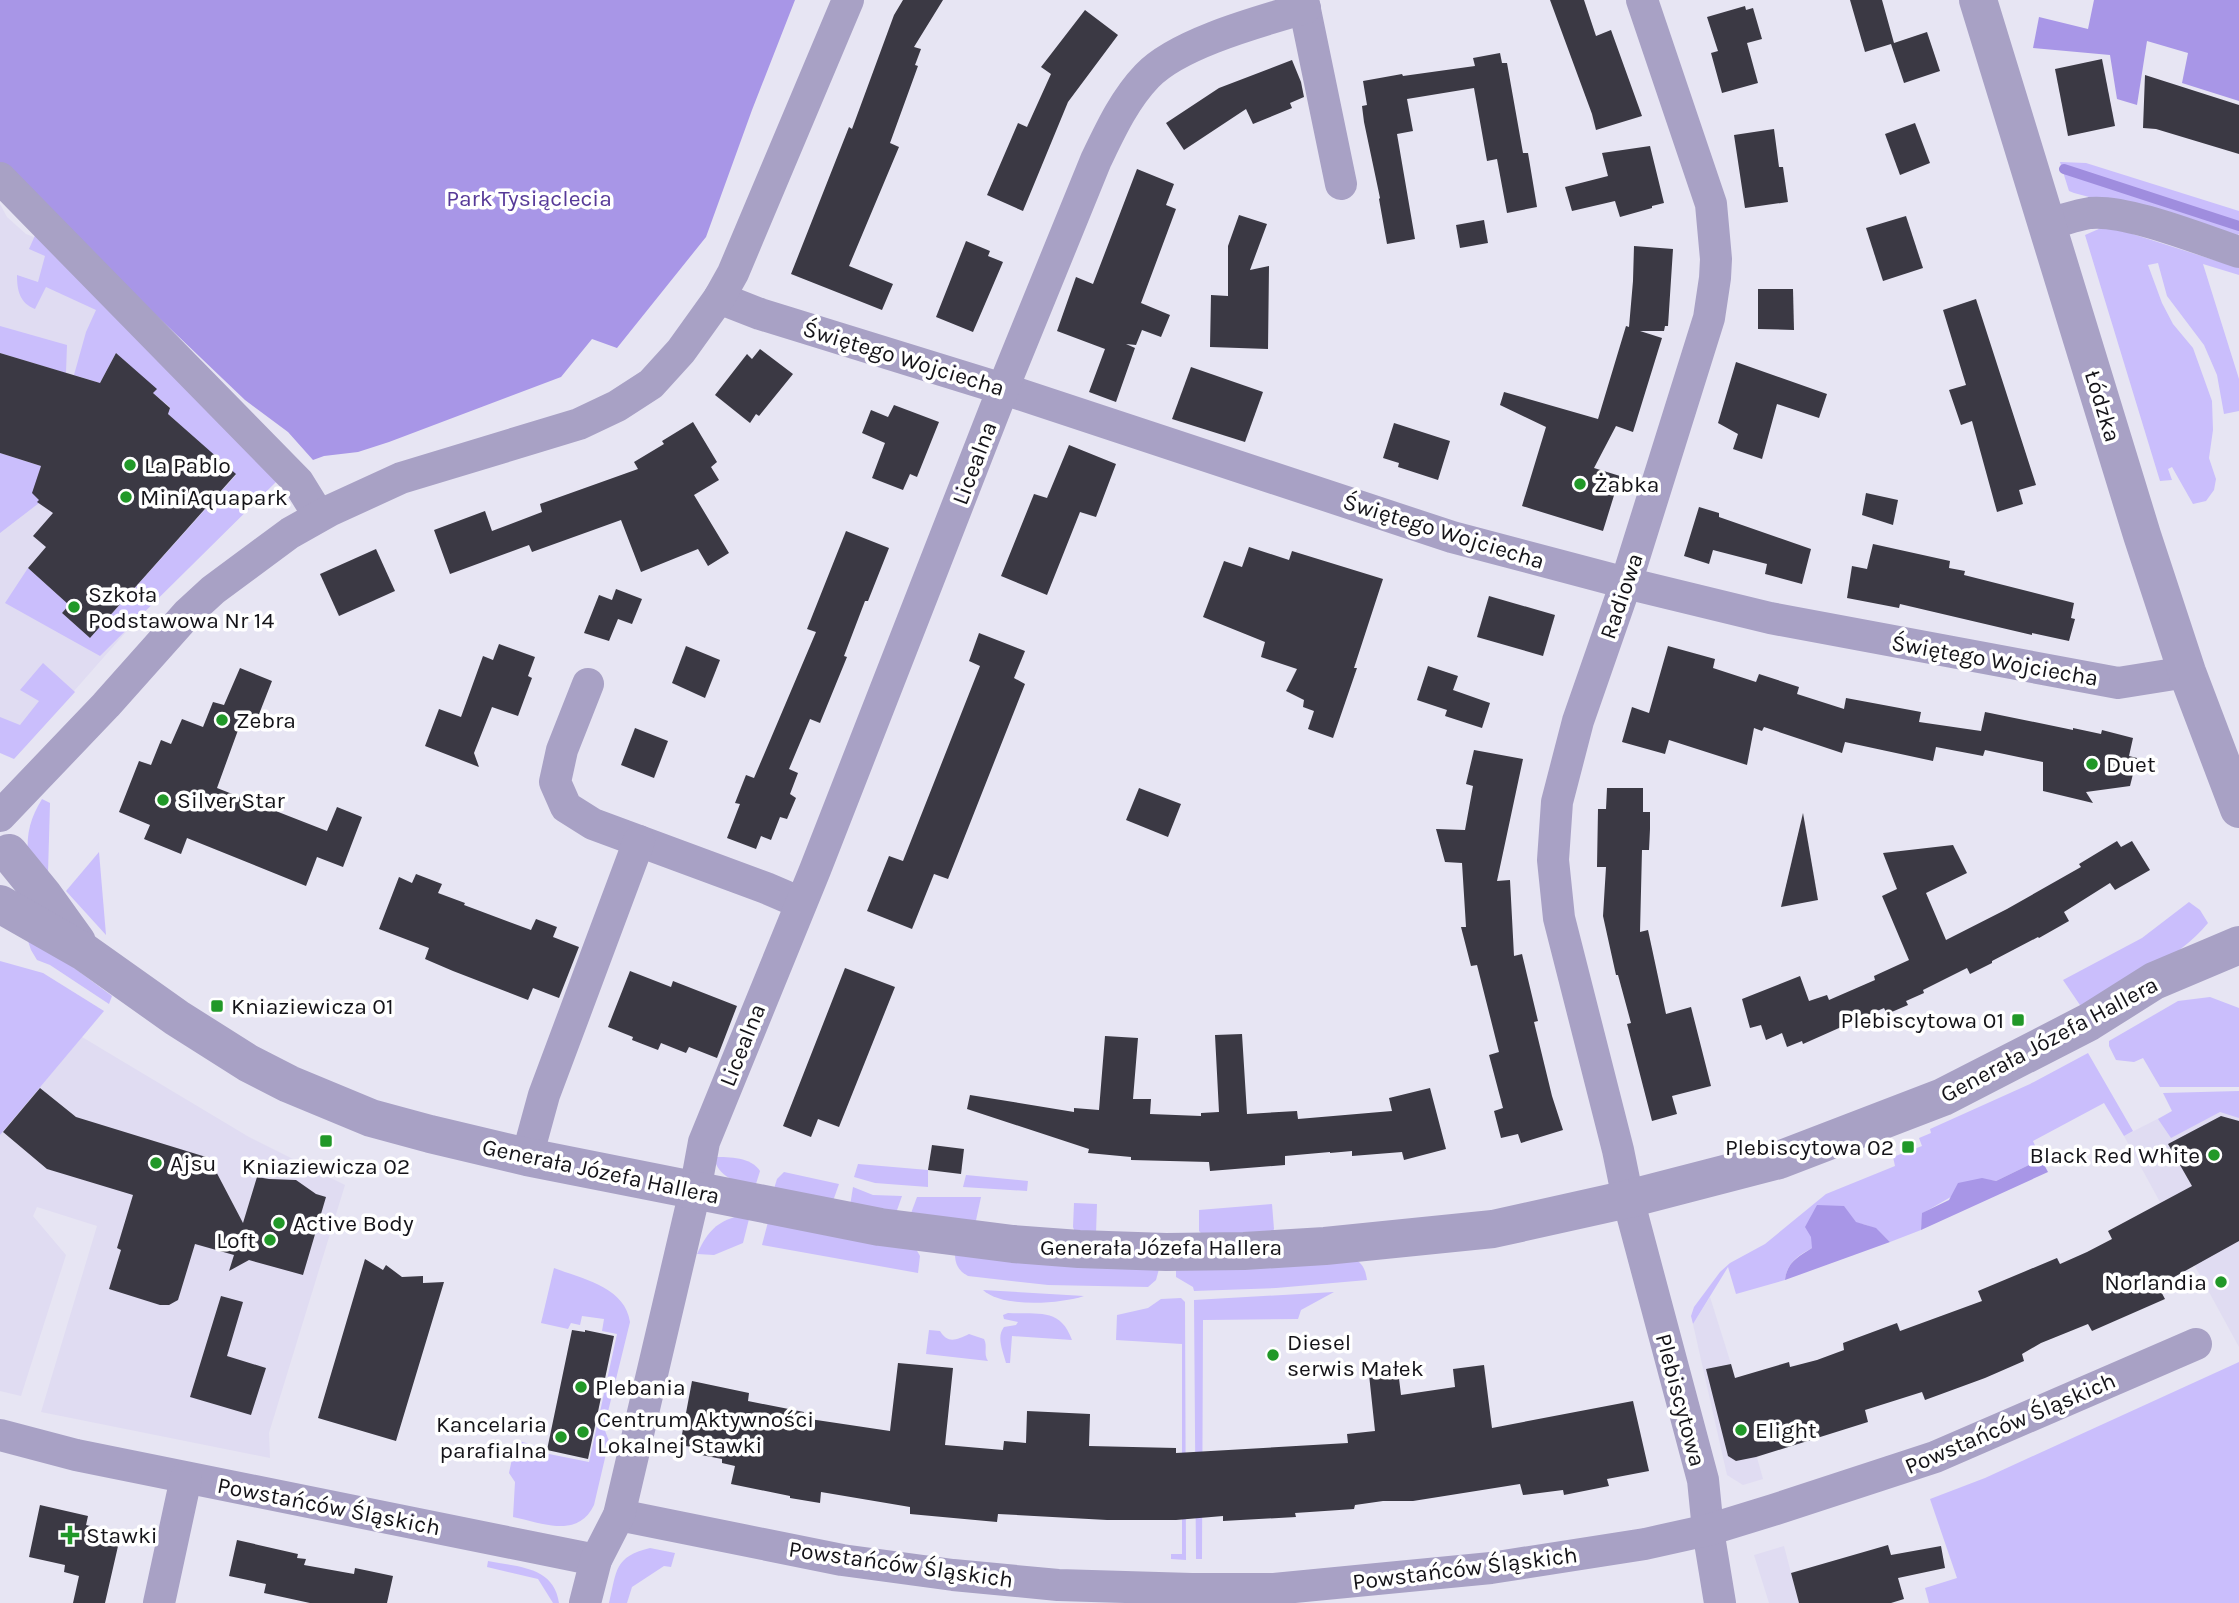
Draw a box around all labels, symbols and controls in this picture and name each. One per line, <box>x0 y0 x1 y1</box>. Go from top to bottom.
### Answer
park label: Park Tysiąclecia <box>446 185 612 212</box>
street label: Świętego Wojciecha <box>800 315 1008 402</box>
street label: Łódzka <box>2079 367 2126 445</box>
street label: Licealna <box>946 418 1003 509</box>
place label: La Pablo <box>144 452 231 479</box>
marker: La Pablo <box>122 457 138 473</box>
place label: Żabka <box>1594 471 1660 498</box>
marker: Żabka <box>1572 476 1588 492</box>
place label: MiniAquapark <box>140 484 288 511</box>
street label: Świętego Wojciecha <box>1340 488 1548 575</box>
marker: MiniAquapark <box>118 489 134 505</box>
street label: Radiowa <box>1594 550 1649 643</box>
place label: Szkoła Podstawowa Nr 14 <box>88 581 274 634</box>
marker: Szkoła Podstawowa Nr 14 <box>66 599 82 615</box>
street label: Świętego Wojciecha <box>1890 629 2100 692</box>
place label: Zebra <box>236 707 296 734</box>
marker: Zebra <box>214 712 230 728</box>
place label: Duet <box>2106 751 2156 778</box>
marker: Duet <box>2084 756 2100 772</box>
place label: Silver Star <box>177 787 286 814</box>
marker: Silver Star <box>155 792 171 808</box>
street label: Generała Józefa Hallera <box>1936 971 2162 1108</box>
place label: Kniaziewicza 01 <box>231 993 394 1020</box>
marker: Kniaziewicza 01 <box>209 998 225 1014</box>
street label: Licealna <box>714 1000 771 1091</box>
place label: Plebiscytowa 01 <box>1841 1007 2004 1034</box>
marker: Plebiscytowa 01 <box>2010 1012 2026 1028</box>
marker: Kniaziewicza 02 <box>318 1133 334 1149</box>
street label: Generała Józefa Hallera <box>480 1133 722 1210</box>
place label: Plebiscytowa 02 <box>1725 1134 1894 1161</box>
marker: Plebiscytowa 02 <box>1900 1139 1916 1155</box>
place label: Black Red White <box>2030 1142 2200 1169</box>
marker: Black Red White <box>2206 1147 2222 1163</box>
place label: Ajsu <box>170 1150 216 1177</box>
place label: Kniaziewicza 02 <box>242 1153 410 1180</box>
marker: Ajsu <box>148 1155 164 1171</box>
place label: Active Body <box>293 1210 414 1237</box>
marker: Active Body <box>271 1215 287 1231</box>
place label: Loft <box>216 1227 256 1254</box>
marker: Loft <box>262 1232 278 1248</box>
street label: Generała Józefa Hallera <box>1040 1234 1282 1261</box>
place label: Norlandia <box>2104 1269 2207 1296</box>
marker: Norlandia <box>2213 1274 2229 1290</box>
place label: Diesel serwis Małek <box>1287 1329 1424 1382</box>
street label: Plebiscytowa <box>1650 1331 1711 1470</box>
marker: Diesel serwis Małek <box>1265 1347 1281 1363</box>
street label: Powstańców Śląskich <box>1901 1367 2120 1480</box>
place label: Plebania <box>595 1374 686 1401</box>
marker: Plebania <box>573 1379 589 1395</box>
place label: Centrum Aktywności Lokalnej Stawki <box>597 1406 814 1459</box>
place label: Kancelaria parafialna <box>436 1411 547 1464</box>
place label: Elight <box>1755 1417 1817 1444</box>
marker: Elight <box>1733 1422 1749 1438</box>
marker: Centrum Aktywności Lokalnej Stawki <box>575 1424 591 1440</box>
marker: Kancelaria parafialna <box>553 1429 569 1445</box>
street label: Powstańców Śląskich <box>215 1472 443 1541</box>
place label: Stawki <box>86 1522 158 1549</box>
marker: Stawki <box>60 1525 80 1545</box>
street label: Powstańców Śląskich <box>787 1535 1015 1594</box>
street label: Powstańców Śląskich <box>1351 1541 1579 1596</box>

